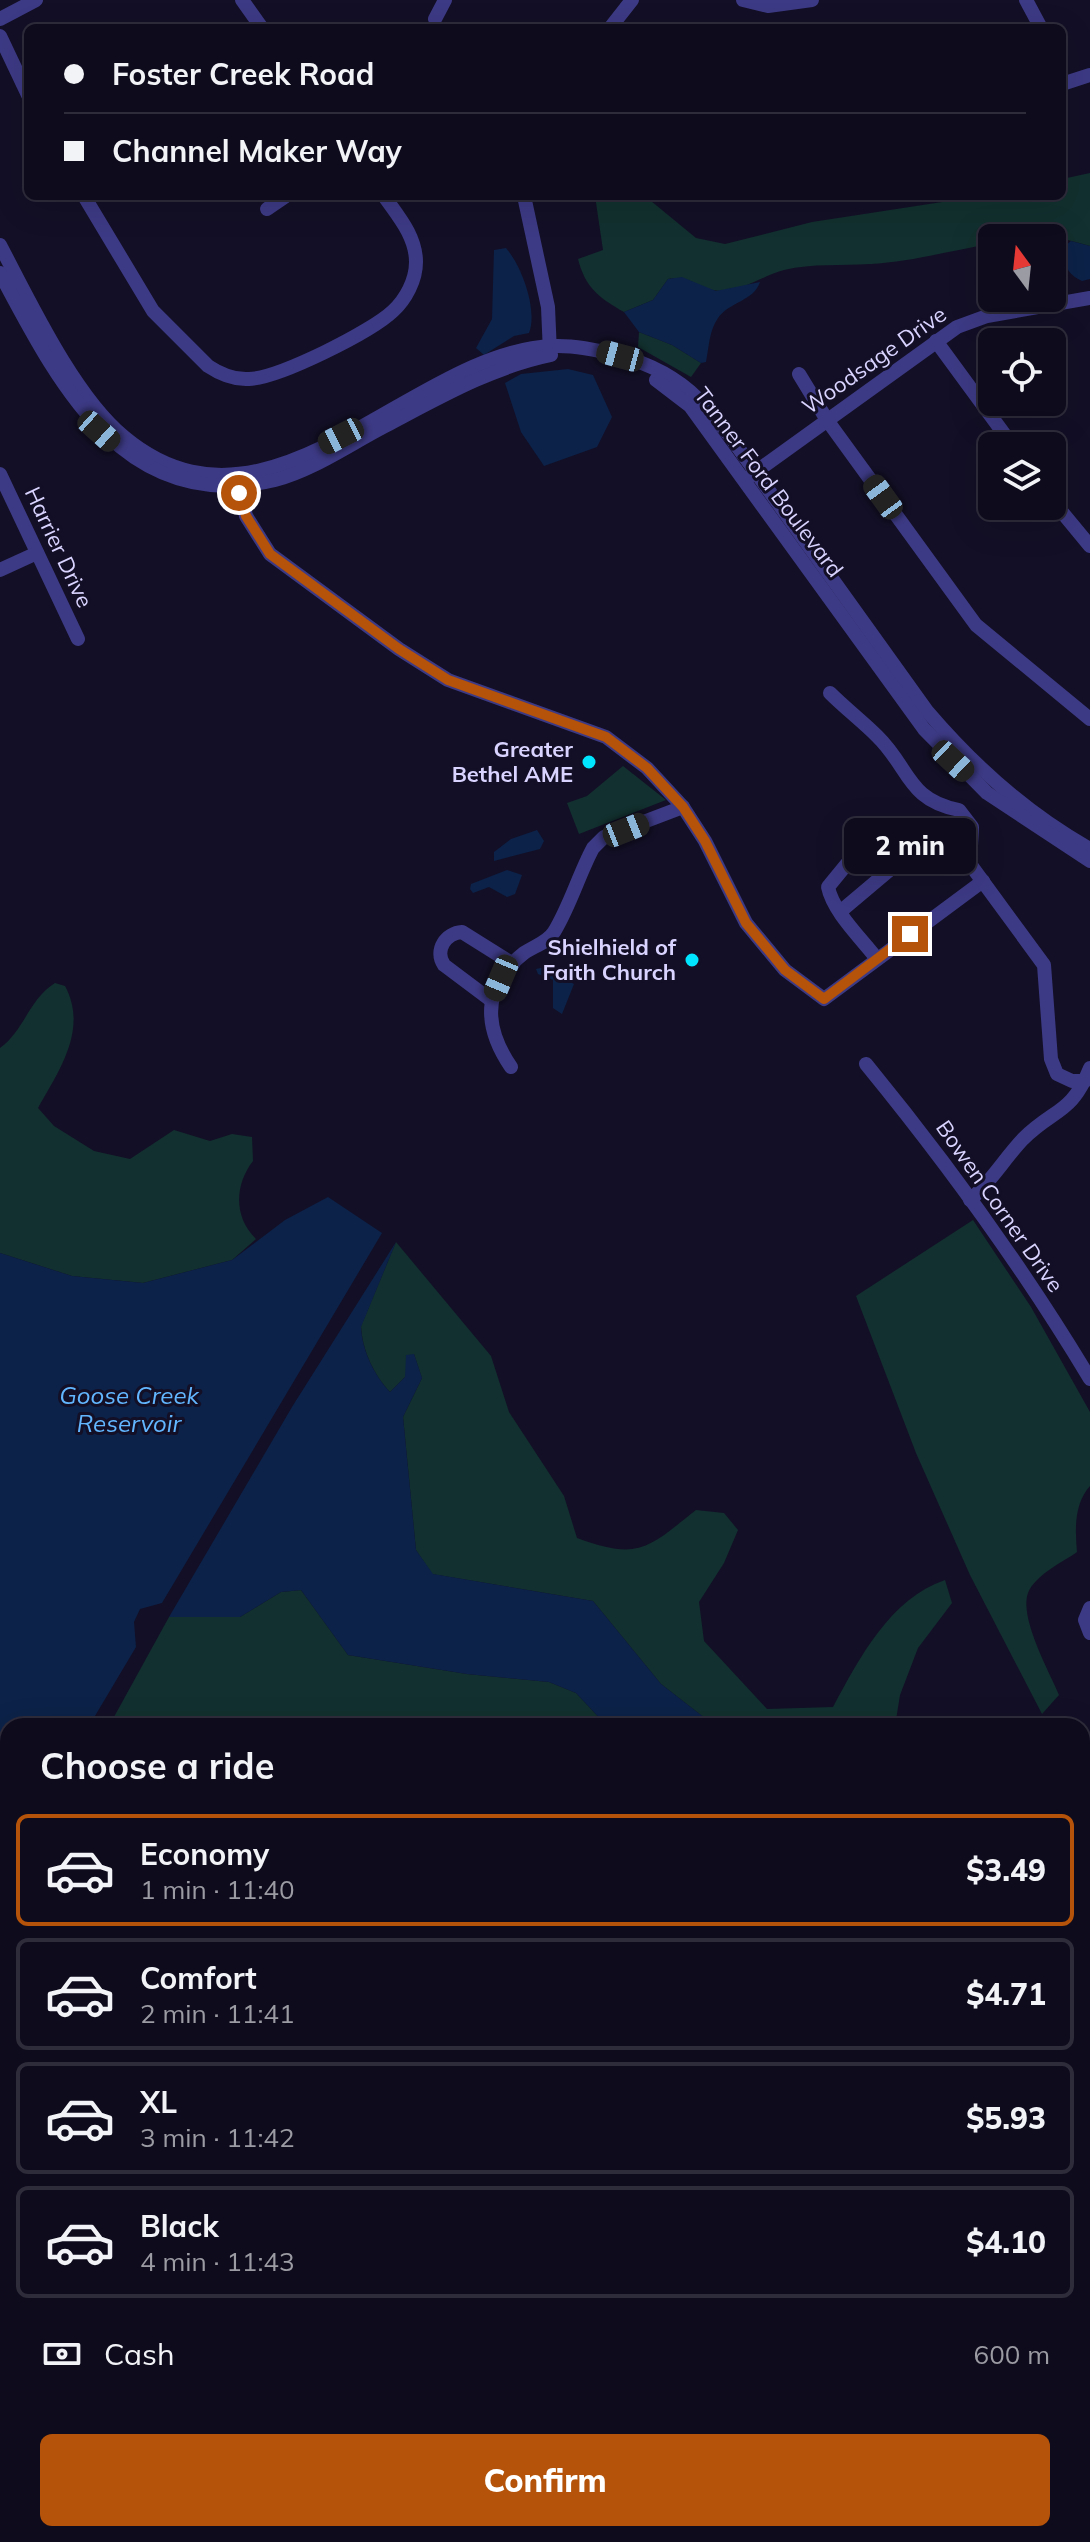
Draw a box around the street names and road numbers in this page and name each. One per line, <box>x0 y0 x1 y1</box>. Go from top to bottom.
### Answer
street label: Woodsage Drive <box>796 300 952 420</box>
street label: Tanner Ford Boulevard <box>688 382 850 582</box>
street label: Harrier Drive <box>19 482 99 612</box>
street label: Bowen Corner Drive <box>930 1115 1070 1297</box>

